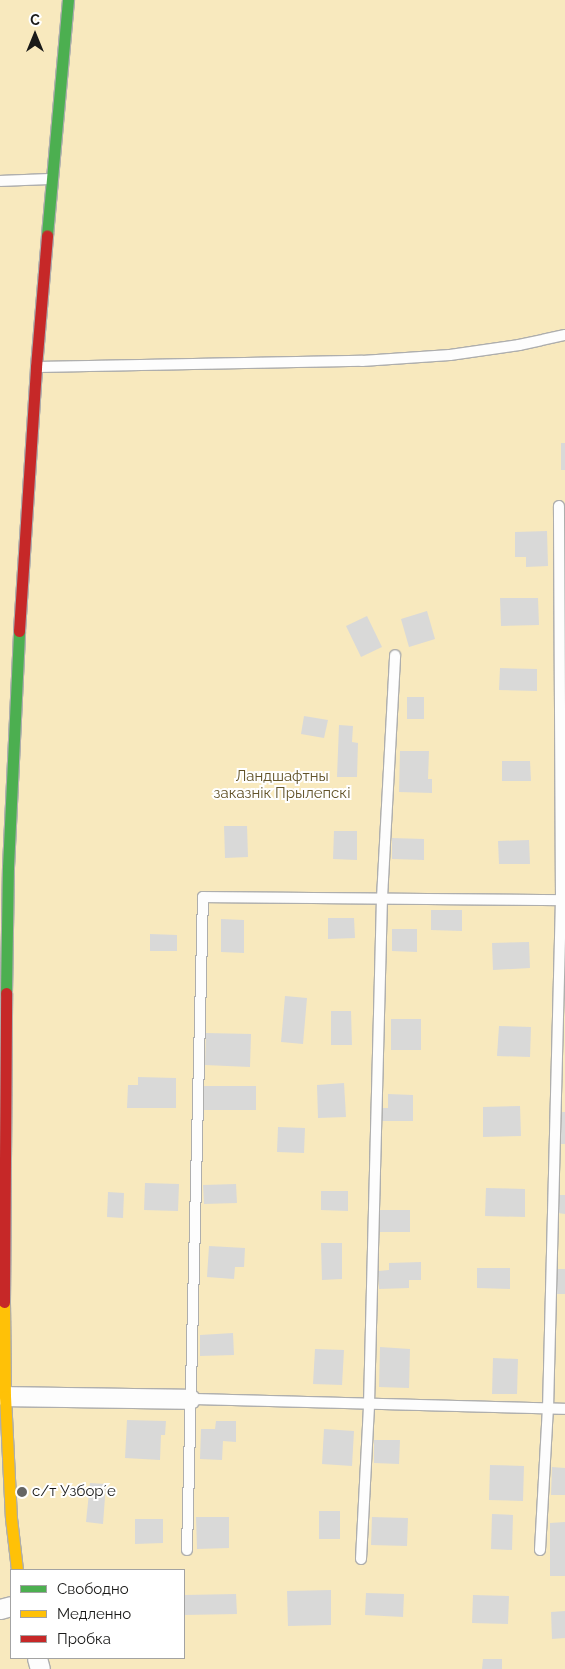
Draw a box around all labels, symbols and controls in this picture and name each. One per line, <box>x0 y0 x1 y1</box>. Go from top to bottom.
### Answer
north arrow <box>10 10 60 60</box>
text: С <box>30 12 40 28</box>
park label: Ландшафтны заказнік Прылепскі <box>214 767 350 802</box>
place label: с/т Узборʼе <box>32 1483 116 1501</box>
marker: с/т Узборʼе <box>16 1486 28 1498</box>
legend <box>10 1569 185 1659</box>
text: Свободно <box>57 1580 129 1598</box>
text: Медленно <box>57 1605 131 1623</box>
text: Пробка <box>57 1630 111 1648</box>

